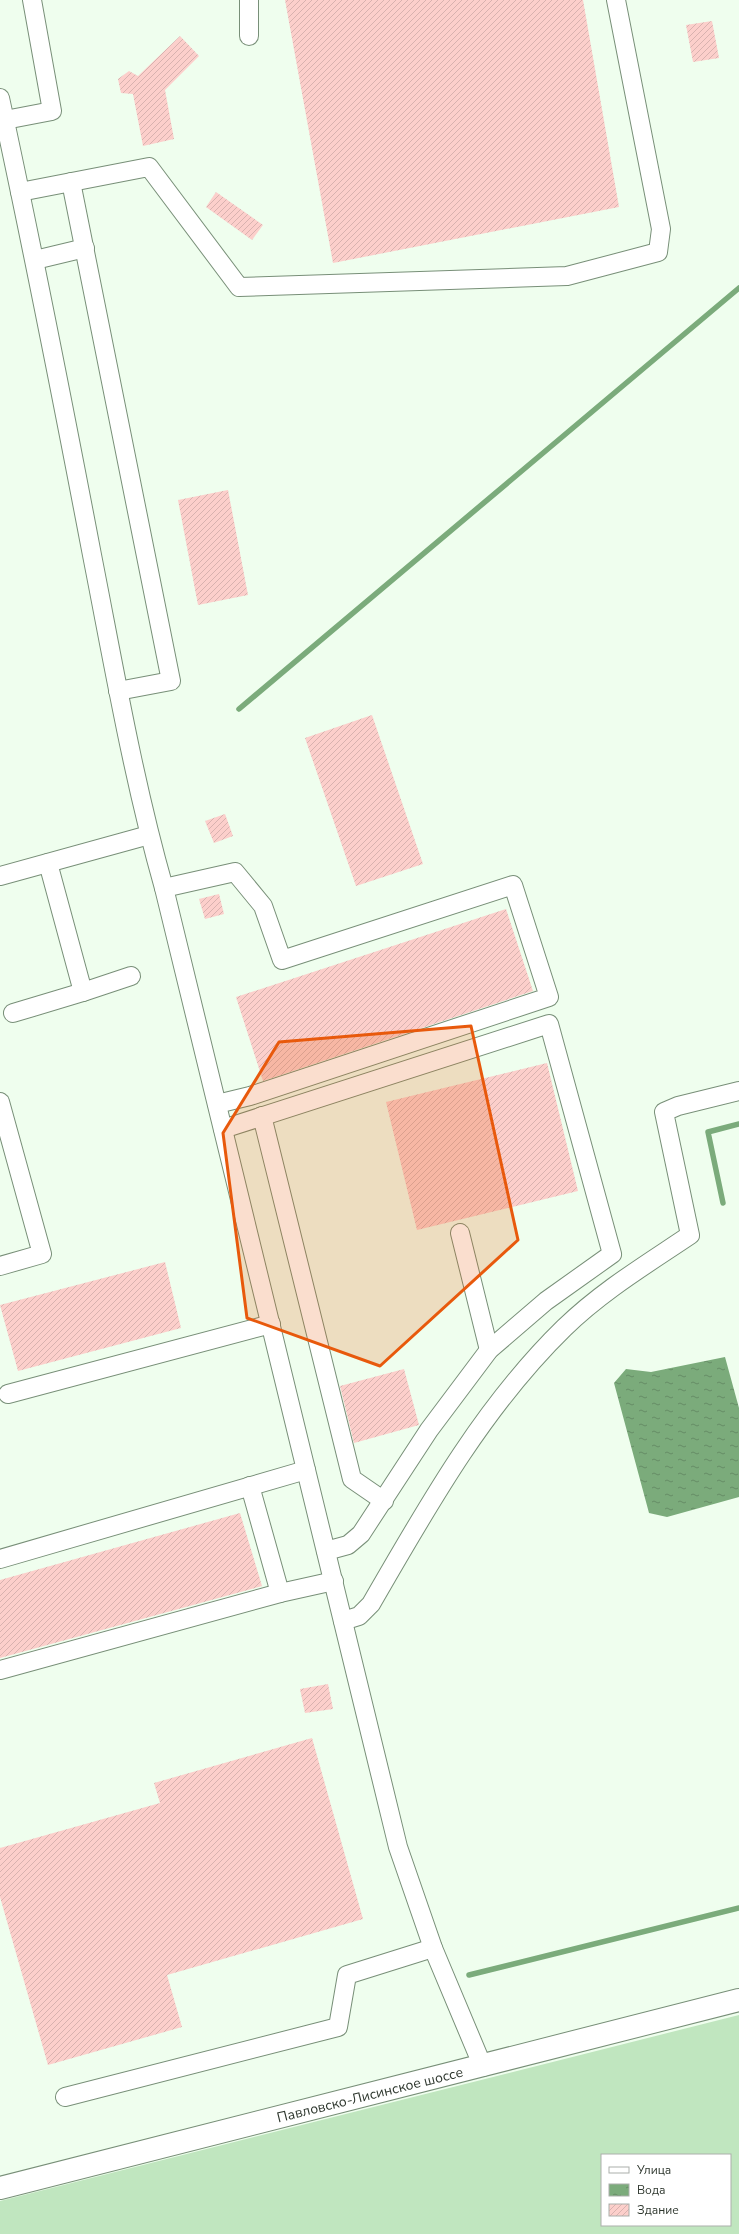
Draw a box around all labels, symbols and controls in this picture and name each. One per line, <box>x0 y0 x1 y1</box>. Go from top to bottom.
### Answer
street label: Павловско-Лисинское шоссе <box>275 2063 465 2127</box>
legend <box>601 2154 731 2226</box>
text: Улица <box>636 2162 671 2178</box>
text: Вода <box>637 2182 665 2198</box>
text: Здание <box>637 2202 679 2218</box>

